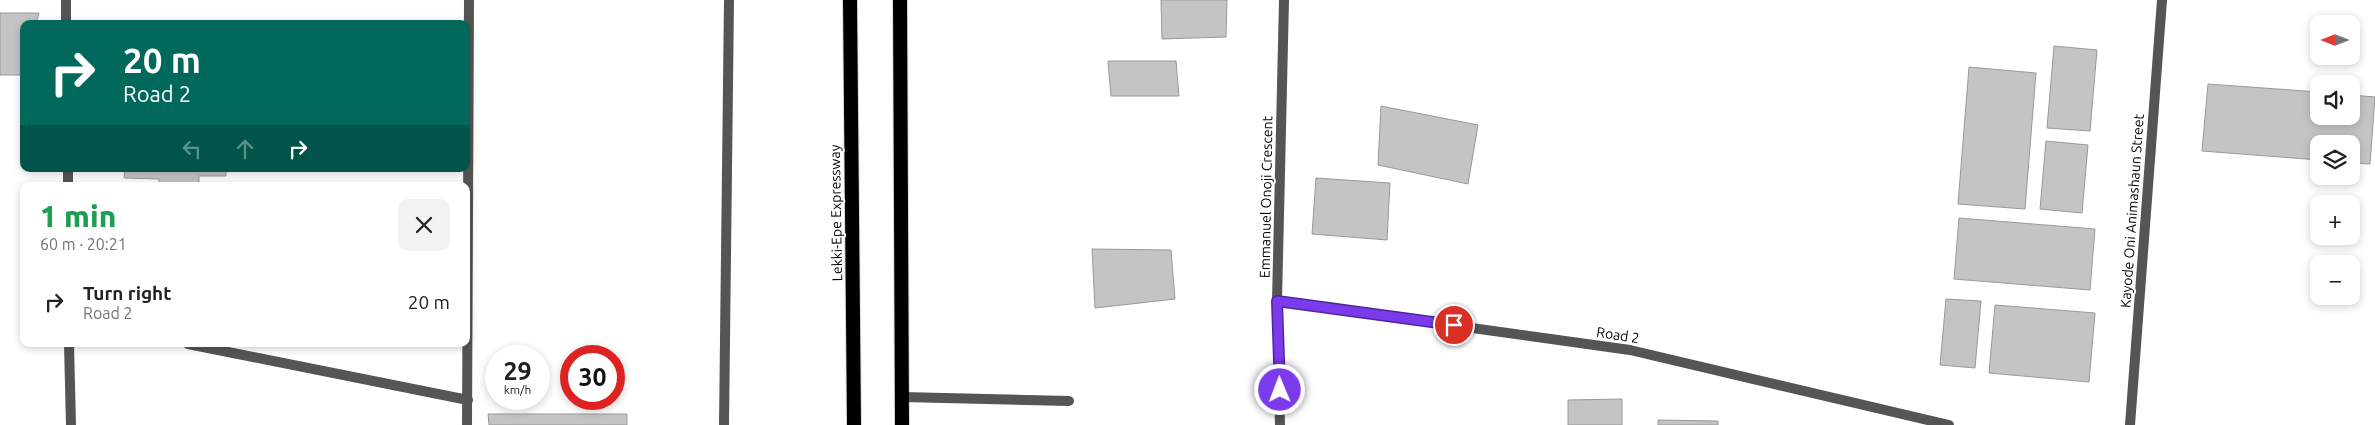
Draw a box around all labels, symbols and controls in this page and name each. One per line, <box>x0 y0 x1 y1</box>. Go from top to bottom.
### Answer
north arrow <box>2310 15 2360 65</box>
map controls <box>2310 15 2360 305</box>
icon: right <box>40 40 105 105</box>
text: 20 m <box>123 40 201 80</box>
button: sound <box>2310 75 2360 125</box>
text: Road 2 <box>123 81 191 106</box>
street label: Kayode Oni Animashaun Street <box>2117 113 2147 309</box>
street label: Emmanuel Onoji Crescent <box>1257 115 1275 278</box>
icon: left <box>178 135 206 163</box>
icon: ahead <box>231 135 259 163</box>
icon: right <box>284 135 312 163</box>
button: layers <box>2310 135 2360 185</box>
street label: Lekki-Epe Expressway <box>827 144 845 281</box>
button: + <box>2310 195 2360 245</box>
text: 1 min <box>40 199 116 233</box>
button: close <box>398 199 450 251</box>
text: 60 m · 20:21 <box>40 235 127 253</box>
button: − <box>2310 255 2360 305</box>
text: Turn right <box>83 282 171 304</box>
icon: right <box>40 288 68 316</box>
text: 20 m <box>408 291 450 313</box>
text: Road 2 <box>83 304 133 322</box>
pin <box>1433 304 1475 346</box>
icon: arrive <box>1440 311 1468 339</box>
street label: Road 2 <box>1595 324 1641 346</box>
speed limit sign: 30 <box>560 345 625 410</box>
text: 29 <box>503 357 532 385</box>
position arrow <box>1253 363 1305 415</box>
text: km/h <box>504 383 531 396</box>

